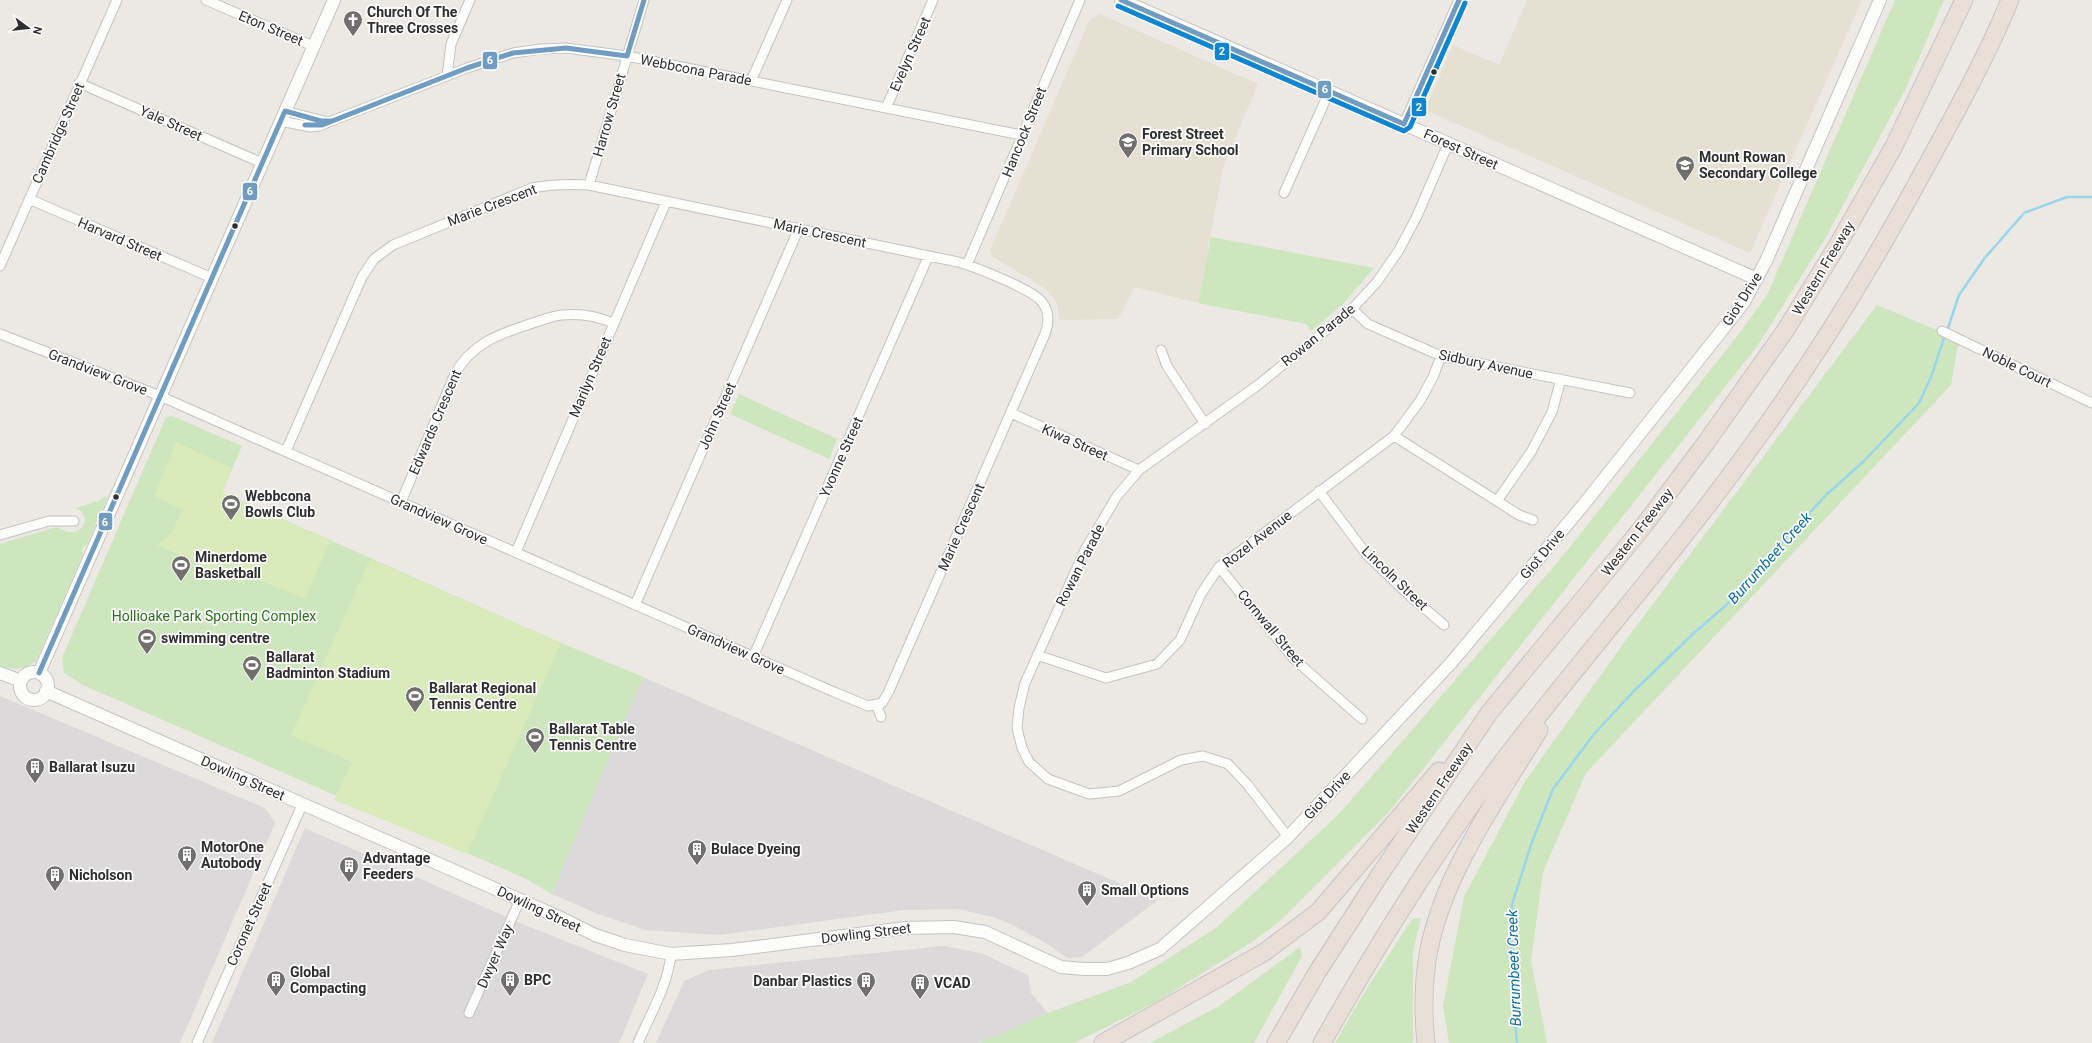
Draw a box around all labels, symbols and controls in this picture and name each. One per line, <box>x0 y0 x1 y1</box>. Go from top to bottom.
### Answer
place label: Church Of The Three Crosses <box>367 4 458 36</box>
street label: Eton Street <box>236 7 306 49</box>
north arrow <box>8 8 48 48</box>
church icon: Church Of The Three Crosses <box>342 9 364 37</box>
street label: Evelyn Street <box>886 14 934 94</box>
text: N <box>30 25 44 36</box>
line badge: 2 <box>1214 42 1230 61</box>
text: 2 <box>1219 45 1225 58</box>
line badge: 6 <box>482 51 498 70</box>
street label: Webbcona Parade <box>639 51 753 89</box>
text: 6 <box>487 54 493 67</box>
unlabelled marker <box>1429 67 1439 77</box>
street label: Harrow Street <box>589 71 629 158</box>
street label: Cambridge Street <box>29 80 88 186</box>
line badge: 6 <box>1317 80 1332 99</box>
text: 6 <box>1322 83 1328 96</box>
street label: Hancock Street <box>999 84 1049 179</box>
line badge: 2 <box>1411 97 1427 117</box>
text: 2 <box>1416 101 1422 114</box>
street label: Yale Street <box>137 102 205 144</box>
street label: Forest Street <box>1421 125 1501 173</box>
place label: Forest Street Primary School <box>1142 126 1239 158</box>
school or university icon: Forest Street Primary School <box>1117 131 1139 159</box>
place label: Mount Rowan Secondary College <box>1699 149 1817 181</box>
school or university icon: Mount Rowan Secondary College <box>1674 154 1696 182</box>
street label: Marie Crescent <box>445 180 539 229</box>
line badge: 6 <box>242 182 258 201</box>
text: 6 <box>247 185 253 198</box>
street label: Harvard Street <box>76 214 165 264</box>
street label: Marie Crescent <box>772 215 868 251</box>
street label: Western Freeway <box>1789 218 1857 318</box>
unlabelled marker <box>230 221 240 231</box>
street label: Giot Drive <box>1719 269 1765 329</box>
street label: Rowan Parade <box>1278 301 1358 369</box>
street label: Marilyn Street <box>566 334 614 420</box>
street label: Noble Court <box>1980 343 2054 391</box>
street label: Grandview Grove <box>46 346 150 398</box>
street label: Sidbury Avenue <box>1437 346 1535 382</box>
street label: Edwards Crescent <box>406 367 465 477</box>
street label: John Street <box>695 380 739 452</box>
street label: Yvonne Street <box>816 414 866 500</box>
street label: Kiwa Street <box>1039 420 1111 464</box>
street label: Marie Crescent <box>935 480 988 573</box>
street label: Western Freeway <box>1598 485 1676 579</box>
place label: Webbcona Bowls Club <box>245 488 315 520</box>
street label: Grandview Grove <box>388 490 490 548</box>
unlabelled marker <box>111 492 121 502</box>
sports icon: Webbcona Bowls Club <box>220 493 242 521</box>
street label: Rozel Avenue <box>1219 507 1295 571</box>
water label: Burrumbeet Creek <box>1724 508 1816 607</box>
line badge: 6 <box>98 512 113 531</box>
text: 6 <box>102 516 108 529</box>
street label: Rowan Parade <box>1053 521 1107 609</box>
street label: Giot Drive <box>1516 526 1568 582</box>
street label: Lincoln Street <box>1359 543 1432 614</box>
place label: Minerdome Basketball <box>195 549 267 581</box>
sports icon: Minerdome Basketball <box>170 554 192 582</box>
street label: Cornwall Street <box>1234 586 1308 670</box>
park label: Hollioake Park Sporting Complex <box>112 608 316 624</box>
street label: Grandview Grove <box>685 620 787 678</box>
sports icon: swimming centre <box>136 627 158 655</box>
place label: swimming centre <box>161 630 270 646</box>
place label: Ballarat Badminton Stadium <box>266 649 390 681</box>
sports icon: Ballarat Badminton Stadium <box>241 654 263 682</box>
place label: Ballarat Regional Tennis Centre <box>429 680 536 712</box>
sports icon: Ballarat Regional Tennis Centre <box>404 685 426 713</box>
place label: Ballarat Table Tennis Centre <box>549 721 637 753</box>
sports icon: Ballarat Table Tennis Centre <box>524 726 546 754</box>
street label: Western Freeway <box>1403 739 1476 837</box>
street label: Dowling Street <box>198 752 288 804</box>
building icon: Ballarat Isuzu <box>24 756 46 784</box>
place label: Ballarat Isuzu <box>49 759 135 775</box>
street label: Giot Drive <box>1301 767 1353 823</box>
building icon: Bulace Dyeing <box>686 838 708 866</box>
place label: MotorOne Autobody <box>201 839 264 871</box>
place label: Bulace Dyeing <box>711 841 800 857</box>
building icon: MotorOne Autobody <box>176 844 198 872</box>
place label: Advantage Feeders <box>363 850 431 882</box>
building icon: Advantage Feeders <box>338 855 360 883</box>
building icon: Nicholson <box>44 864 66 892</box>
place label: Nicholson <box>69 867 132 883</box>
street label: Coronet Street <box>223 879 275 968</box>
building icon: Small Options <box>1076 879 1098 907</box>
place label: Small Options <box>1101 882 1189 898</box>
street label: Dowling Street <box>495 883 584 936</box>
water label: Burrumbeet Creek <box>1503 909 1525 1027</box>
street label: Dowling Street <box>820 919 912 946</box>
street label: Dwyer Way <box>474 921 516 990</box>
place label: Global Compacting <box>290 964 366 996</box>
building icon: Global Compacting <box>265 969 287 997</box>
building icon: BPC <box>499 969 521 997</box>
building icon: Danbar Plastics <box>855 970 877 998</box>
place label: BPC <box>524 972 551 988</box>
building icon: VCAD <box>909 972 931 1000</box>
place label: Danbar Plastics <box>753 973 852 989</box>
place label: VCAD <box>934 975 971 991</box>

